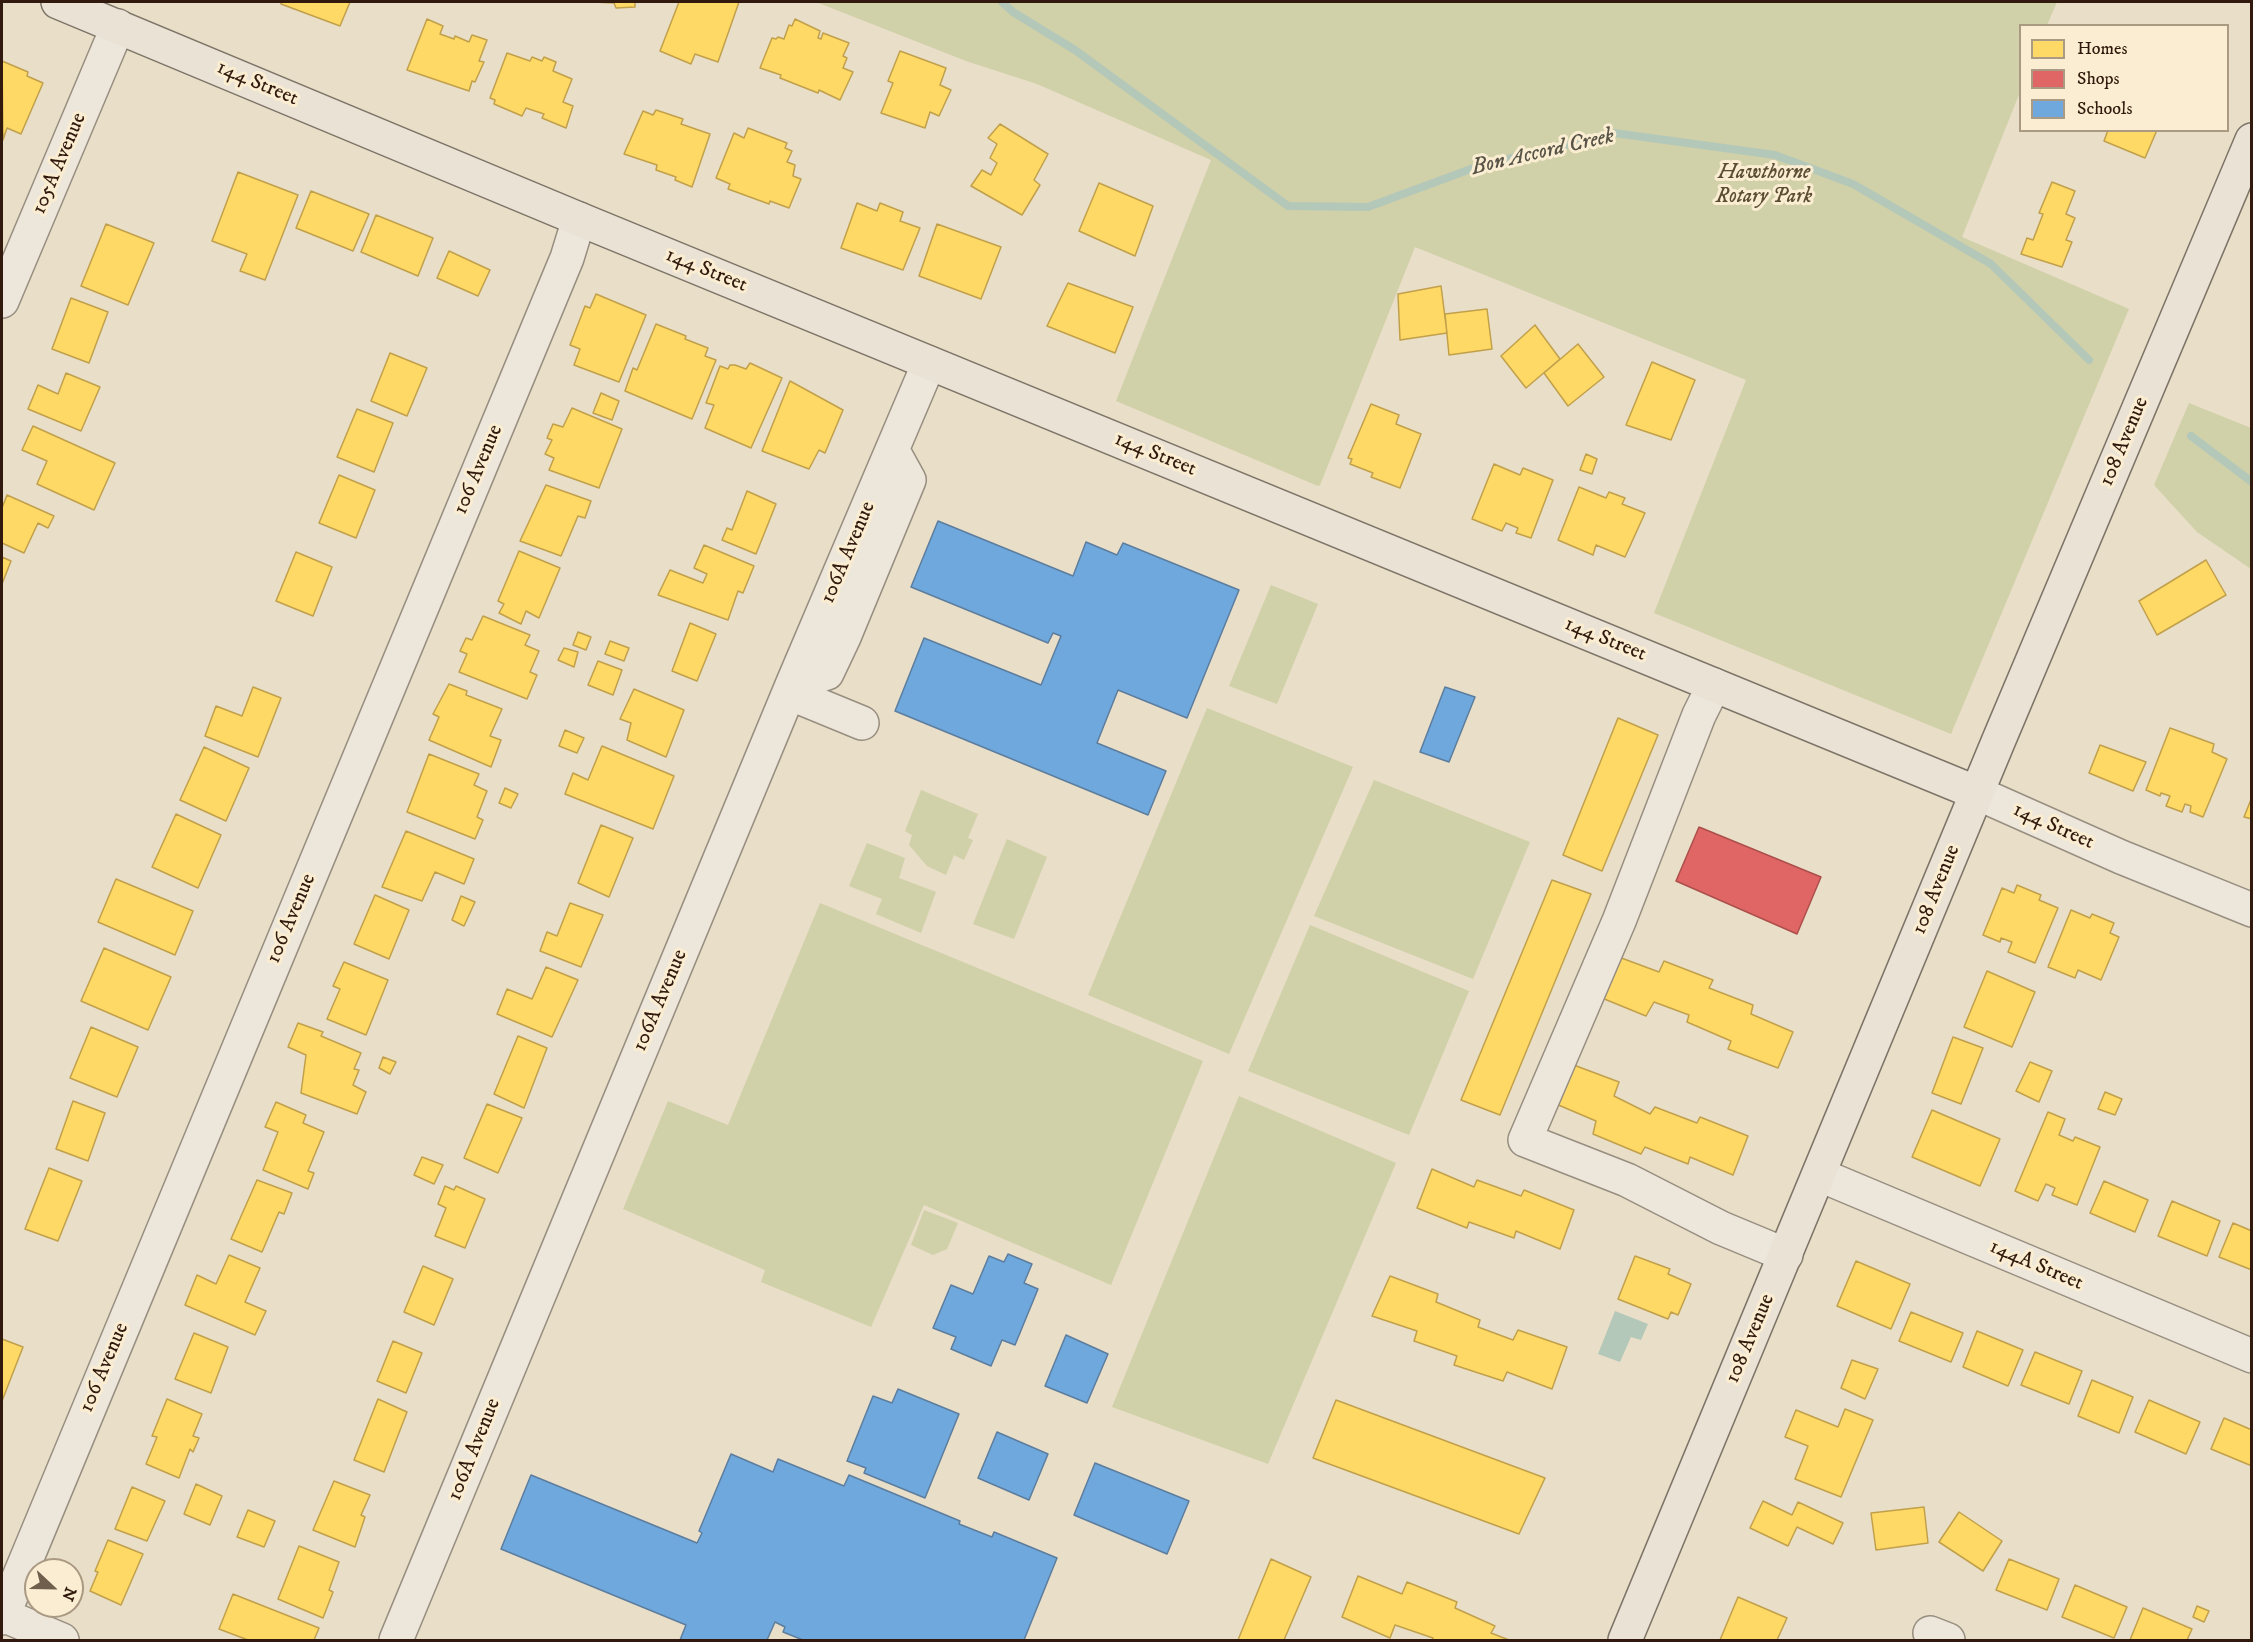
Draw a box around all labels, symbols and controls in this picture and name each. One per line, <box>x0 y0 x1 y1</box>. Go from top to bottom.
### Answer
legend <box>2019 24 2229 132</box>
text: Homes <box>2077 38 2128 60</box>
street label: 144 Street <box>212 56 302 112</box>
text: Shops <box>2077 68 2120 90</box>
text: Schools <box>2077 98 2132 120</box>
street label: 105A Avenue <box>27 109 93 219</box>
water label: Bon Accord Creek <box>1469 124 1617 182</box>
park label: Hawthorne Rotary Park <box>1716 161 1812 211</box>
street label: 144 Street <box>661 243 751 299</box>
street label: 108 Avenue <box>2095 394 2155 490</box>
street label: 106 Avenue <box>449 421 509 519</box>
street label: 144 Street <box>1110 427 1200 483</box>
street label: 106A Avenue <box>816 498 882 608</box>
street label: 144 Street <box>1560 612 1650 668</box>
street label: 144 Street <box>2009 798 2097 856</box>
street label: 108 Avenue <box>1908 841 1966 939</box>
street label: 106 Avenue <box>262 870 322 968</box>
street label: 106A Avenue <box>628 946 694 1056</box>
street label: 144A Street <box>1985 1235 2087 1297</box>
street label: 108 Avenue <box>1721 1291 1781 1387</box>
street label: 106 Avenue <box>75 1319 135 1417</box>
street label: 106A Avenue <box>443 1395 507 1505</box>
north arrow <box>24 1558 84 1618</box>
text: N <box>57 1584 81 1604</box>

